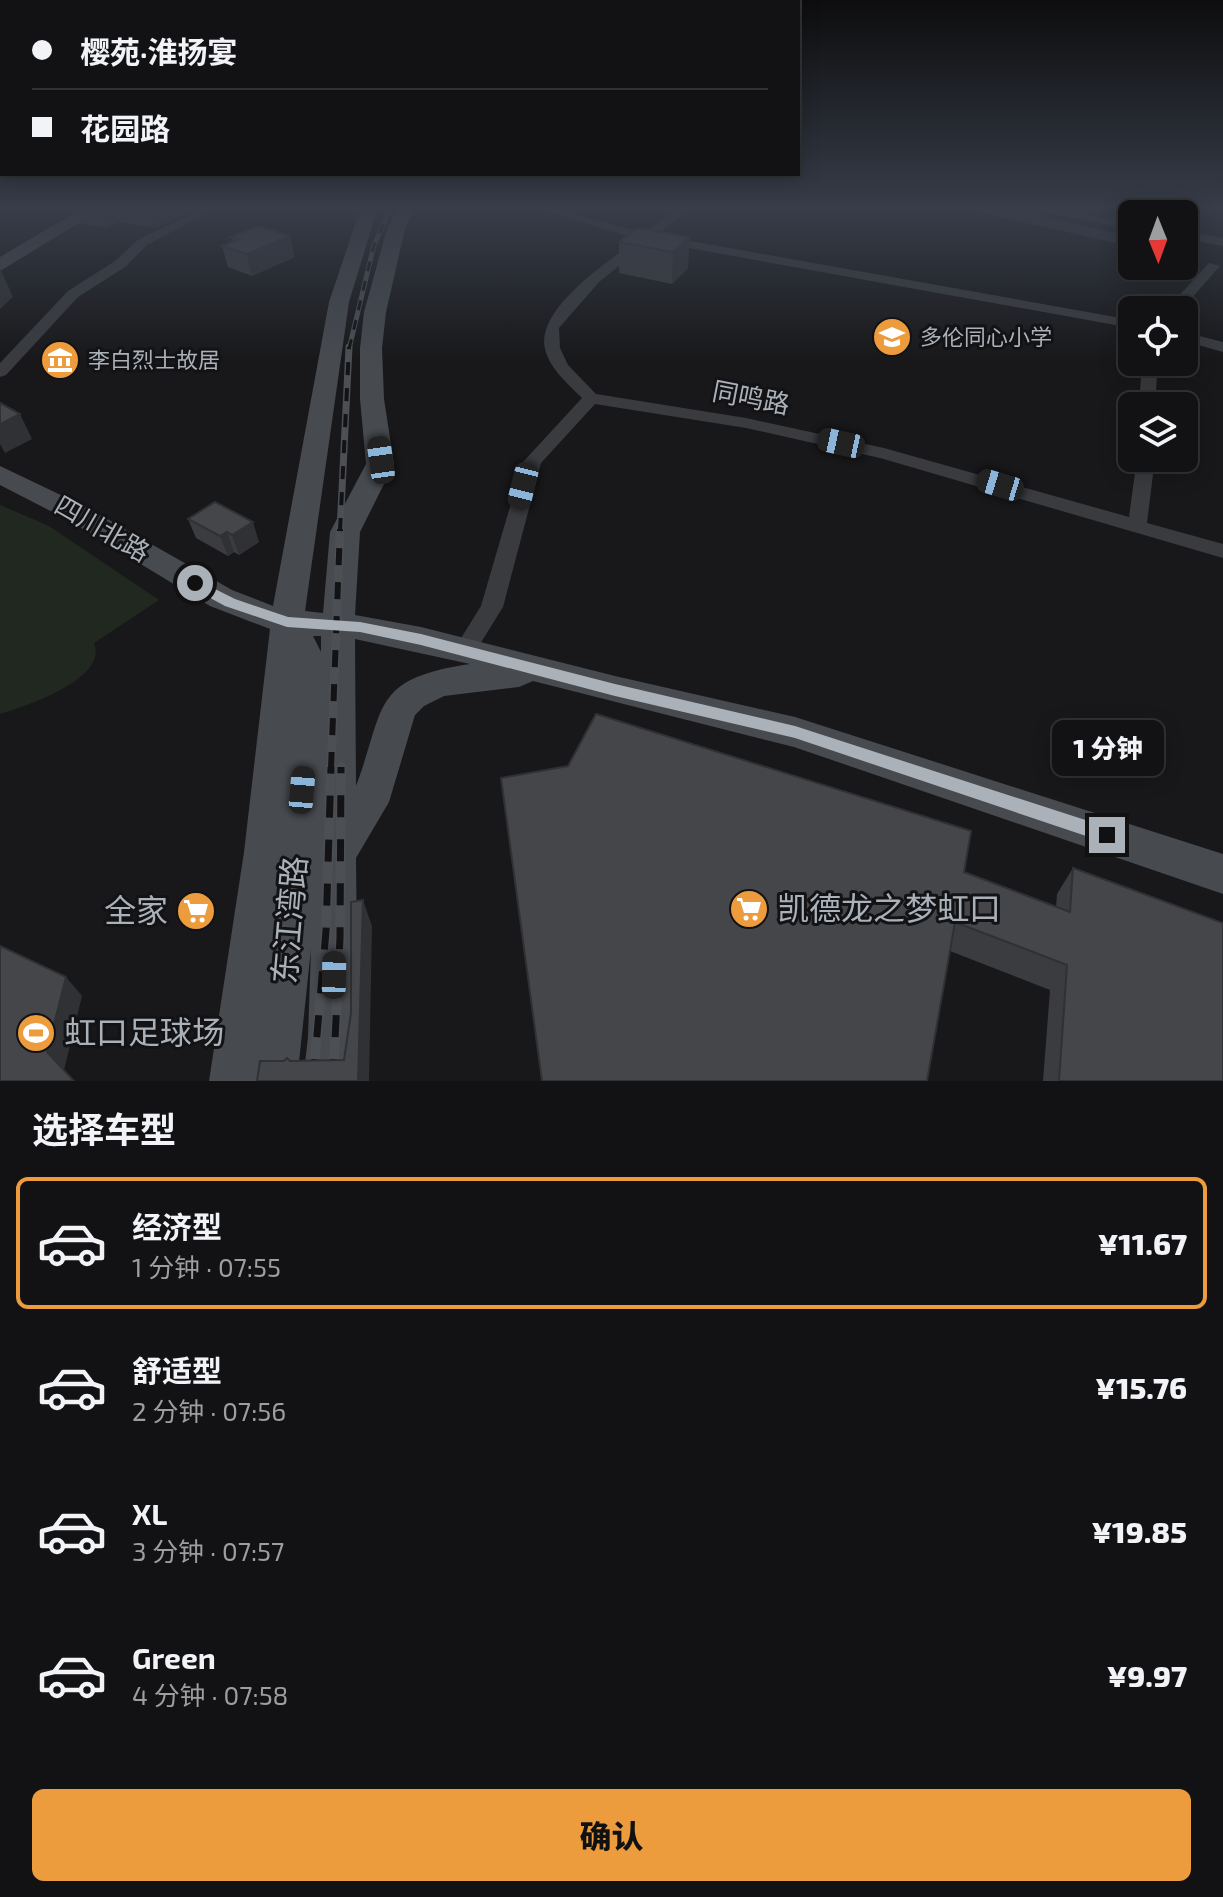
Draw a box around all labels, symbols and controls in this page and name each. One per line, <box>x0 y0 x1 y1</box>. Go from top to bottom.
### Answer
text: 樱苑·淮扬宴 <box>80 33 238 69</box>
text: 花园路 <box>80 110 170 146</box>
north arrow <box>1118 200 1198 280</box>
map controls <box>1118 200 1198 472</box>
button: locate <box>1118 296 1198 376</box>
school or university icon: 多伦同心小学 <box>871 316 913 358</box>
place label: 多伦同心小学 <box>920 323 1052 349</box>
museum icon: 李白烈士故居 <box>39 339 81 381</box>
place label: 李白烈士故居 <box>88 346 220 372</box>
street label: 同鸣路 <box>710 374 793 419</box>
button: layers <box>1118 392 1198 472</box>
car <box>815 426 867 460</box>
car <box>366 435 396 485</box>
car <box>506 460 540 512</box>
car <box>974 467 1026 503</box>
street label: 四川北路 <box>50 488 156 567</box>
route start <box>177 565 213 601</box>
callout: 1 分钟 <box>1051 719 1163 775</box>
text: 1 分钟 <box>1073 732 1143 763</box>
car <box>288 765 316 815</box>
route end <box>1089 817 1125 853</box>
street label: 东江湾路 <box>264 854 313 985</box>
supermarket icon: 凯德龙之梦虹口 <box>728 888 770 930</box>
place label: 凯德龙之梦虹口 <box>777 888 1001 926</box>
place label: 全家 <box>104 890 168 928</box>
supermarket icon: 全家 <box>175 890 217 932</box>
car <box>322 951 346 999</box>
sports icon: 虹口足球场 <box>15 1012 57 1054</box>
place label: 虹口足球场 <box>64 1012 224 1050</box>
text: 选择车型 <box>32 1107 176 1150</box>
icon: car <box>36 1207 108 1279</box>
text: 经济型 <box>132 1208 222 1244</box>
text: ¥11.67 <box>1098 1225 1187 1261</box>
text: 1 分钟 · 07:55 <box>132 1251 281 1282</box>
icon: car <box>36 1351 108 1423</box>
text: 舒适型 <box>132 1352 222 1388</box>
text: ¥15.76 <box>1095 1369 1187 1405</box>
text: 2 分钟 · 07:56 <box>132 1395 286 1426</box>
icon: car <box>36 1495 108 1567</box>
text: XL <box>132 1495 167 1531</box>
text: ¥19.85 <box>1091 1513 1187 1549</box>
text: 3 分钟 · 07:57 <box>132 1535 284 1566</box>
icon: car <box>36 1639 108 1711</box>
text: Green <box>132 1639 216 1675</box>
text: ¥9.97 <box>1107 1657 1187 1693</box>
text: 4 分钟 · 07:58 <box>132 1679 288 1710</box>
button: 确认 <box>32 1789 1191 1881</box>

